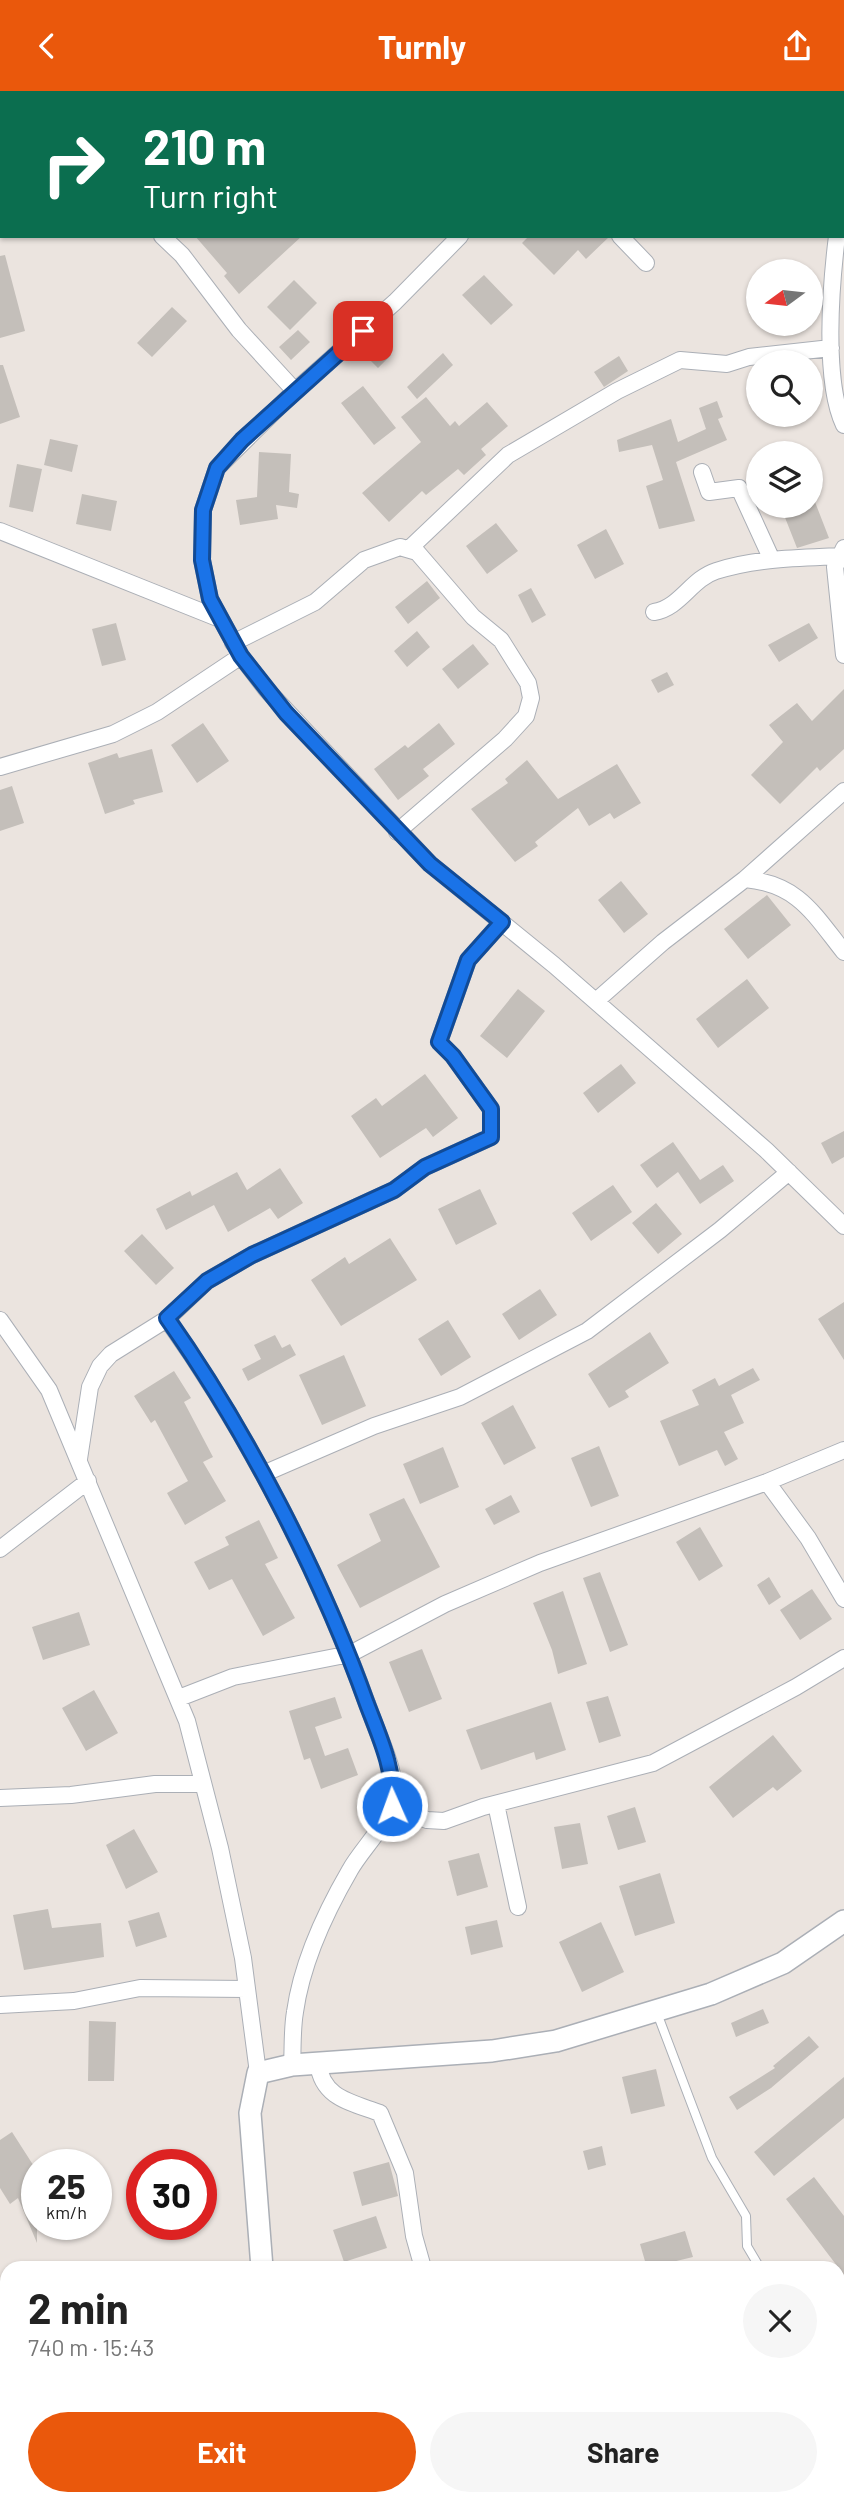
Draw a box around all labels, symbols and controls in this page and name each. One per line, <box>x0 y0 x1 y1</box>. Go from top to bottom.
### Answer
icon: back <box>28 27 66 65</box>
text: Turnly <box>378 27 466 65</box>
icon: share <box>778 27 816 65</box>
text: 210 m <box>143 116 266 175</box>
icon: right <box>28 119 119 210</box>
text: Turn right <box>143 176 278 214</box>
north arrow <box>746 259 822 336</box>
map controls <box>746 259 823 518</box>
pin <box>333 301 393 361</box>
icon: arrive <box>344 312 382 350</box>
button: search <box>746 350 823 427</box>
button: layers <box>746 441 823 518</box>
position arrow <box>355 1769 429 1843</box>
speed limit sign: 30 <box>126 2149 217 2240</box>
text: 25 <box>47 2164 86 2206</box>
text: km/h <box>46 2201 87 2223</box>
text: 2 min <box>28 2282 129 2332</box>
button: close <box>743 2284 817 2358</box>
text: 740 m · 15:43 <box>28 2333 154 2361</box>
button: Exit <box>28 2412 416 2492</box>
button: Share <box>430 2412 817 2492</box>

